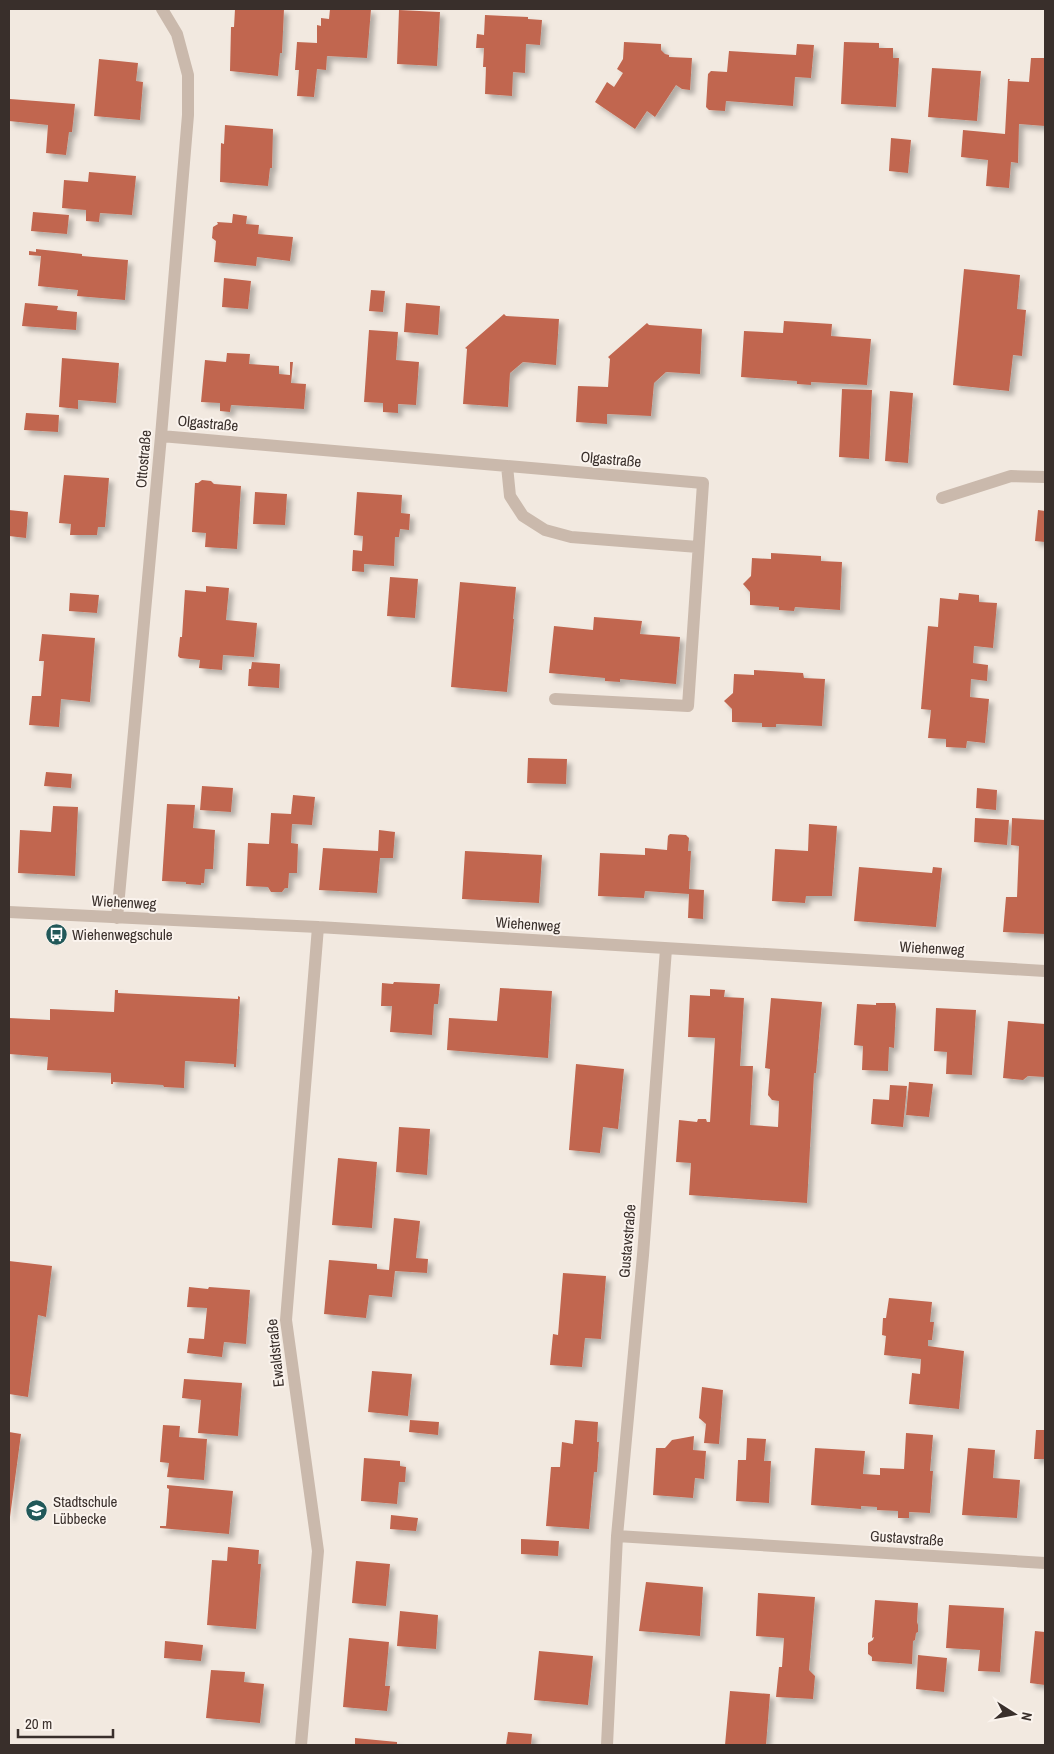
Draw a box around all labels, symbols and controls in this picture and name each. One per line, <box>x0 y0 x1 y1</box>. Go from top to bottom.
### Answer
street label: Olgastraße <box>177 410 239 436</box>
street label: Ottostraße <box>130 429 156 489</box>
street label: Olgastraße <box>580 446 642 472</box>
street label: Wiehenweg <box>91 890 157 914</box>
street label: Wiehenweg <box>495 911 561 937</box>
bus stop icon: Wiehenwegschule <box>44 922 68 946</box>
place label: Wiehenwegschule <box>72 924 173 945</box>
street label: Wiehenweg <box>899 936 965 960</box>
street label: Gustavstraße <box>613 1203 641 1279</box>
street label: Ewaldstraße <box>261 1318 289 1388</box>
place label: Stadtschule Lübbecke <box>53 1491 117 1529</box>
school or university icon: Stadtschule Lübbecke <box>25 1498 49 1522</box>
street label: Gustavstraße <box>869 1525 945 1551</box>
north arrow <box>989 1689 1039 1739</box>
scale bar <box>18 1706 112 1738</box>
text: N <box>1017 1711 1036 1722</box>
text: 20 m <box>25 1713 52 1734</box>

